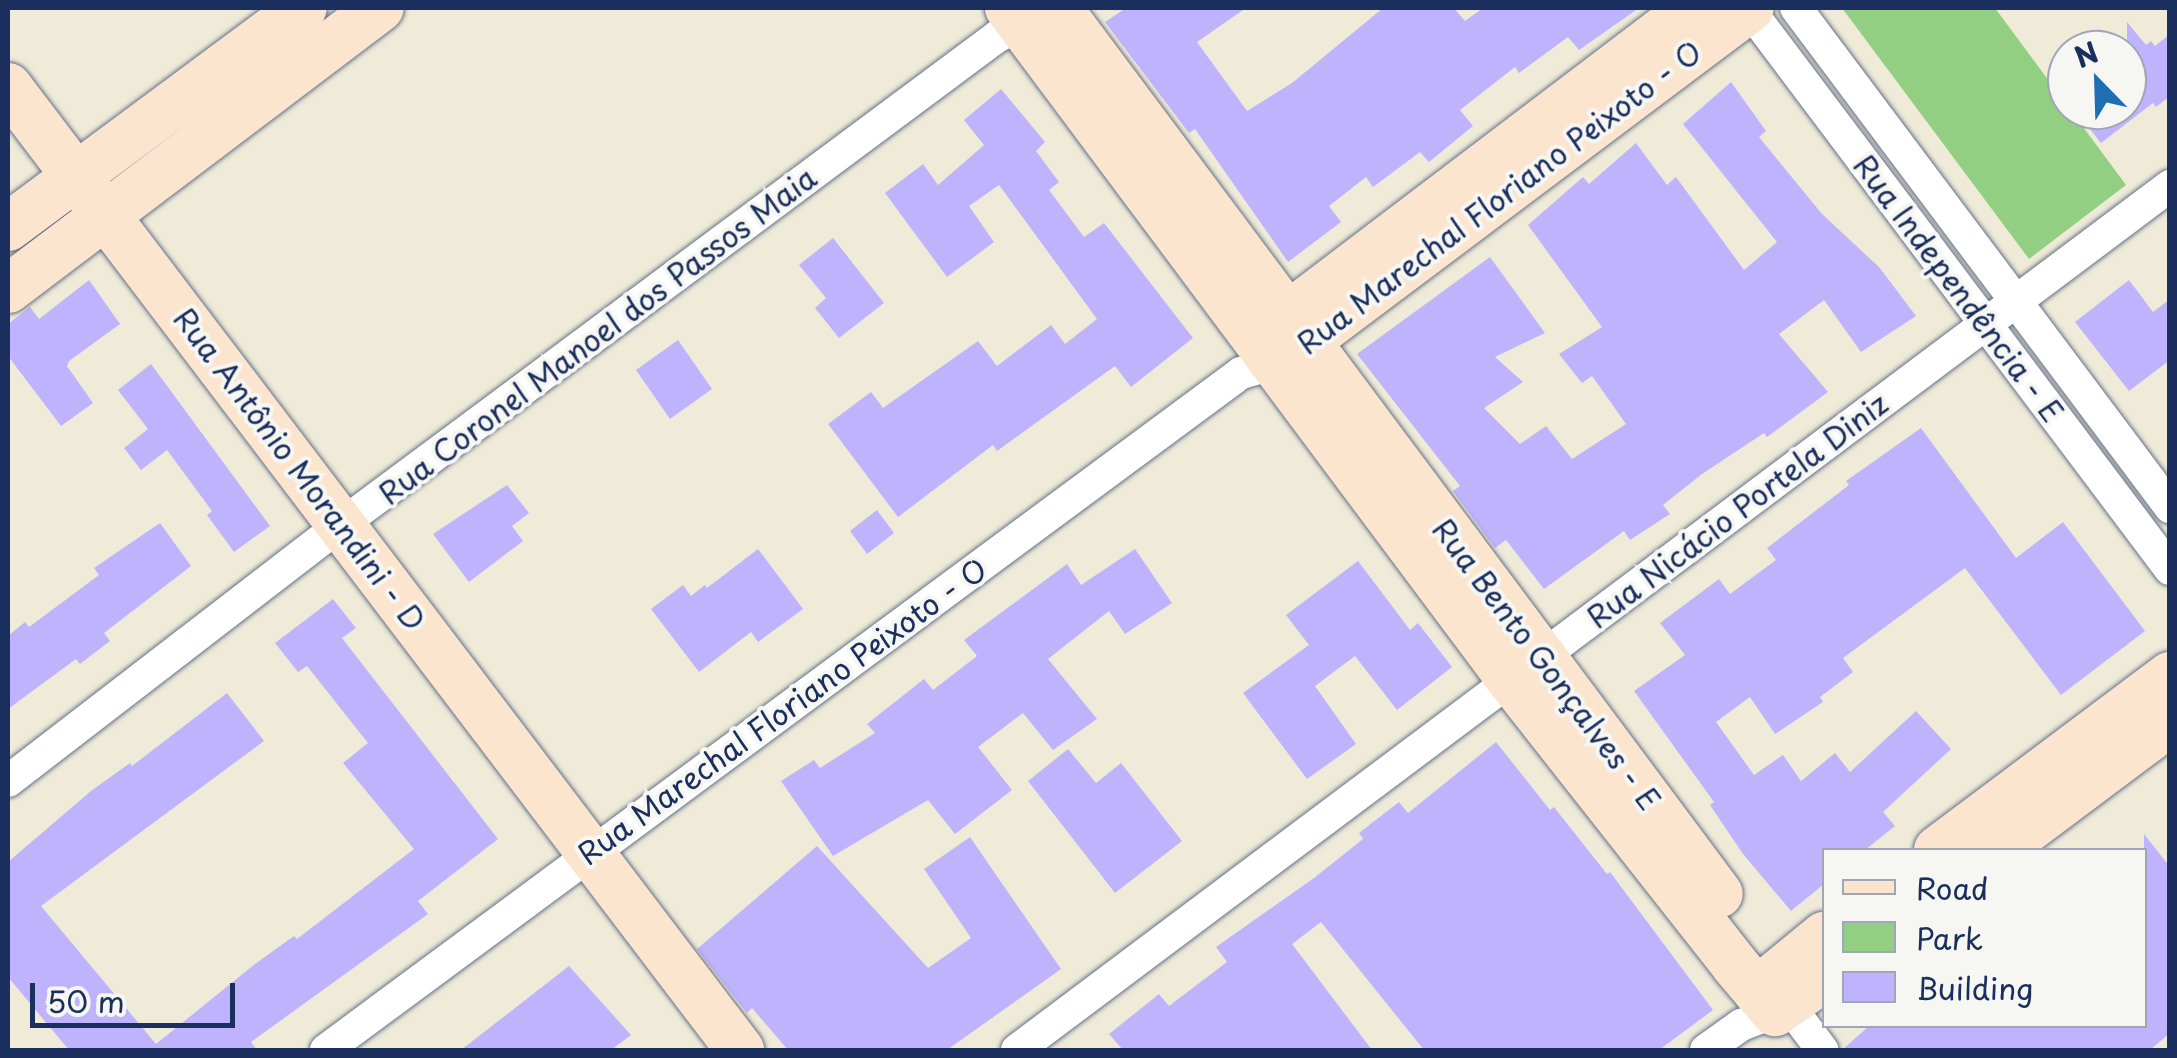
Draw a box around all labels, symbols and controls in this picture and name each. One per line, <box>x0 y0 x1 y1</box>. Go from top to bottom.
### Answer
north arrow <box>2047 30 2147 130</box>
text: N <box>2067 30 2104 78</box>
street label: Rua Marechal Floriano Peixoto - O <box>1289 32 1709 362</box>
street label: Rua Independência - E <box>1846 146 2072 430</box>
street label: Rua Coronel Manoel dos Passos Maia <box>371 159 823 511</box>
street label: Rua Antônio Morandini - D <box>166 300 434 638</box>
street label: Rua Nicácio Portela Diniz <box>1580 385 1894 635</box>
street label: Rua Bento Gonçalves - E <box>1425 510 1669 818</box>
street label: Rua Marechal Floriano Peixoto - O <box>570 550 994 872</box>
legend <box>1822 848 2147 1028</box>
text: Road <box>1916 865 1989 910</box>
text: Park <box>1916 915 1983 960</box>
scale bar <box>35 963 240 1025</box>
text: Building <box>1916 965 2033 1010</box>
text: 50 m <box>47 978 125 1023</box>

